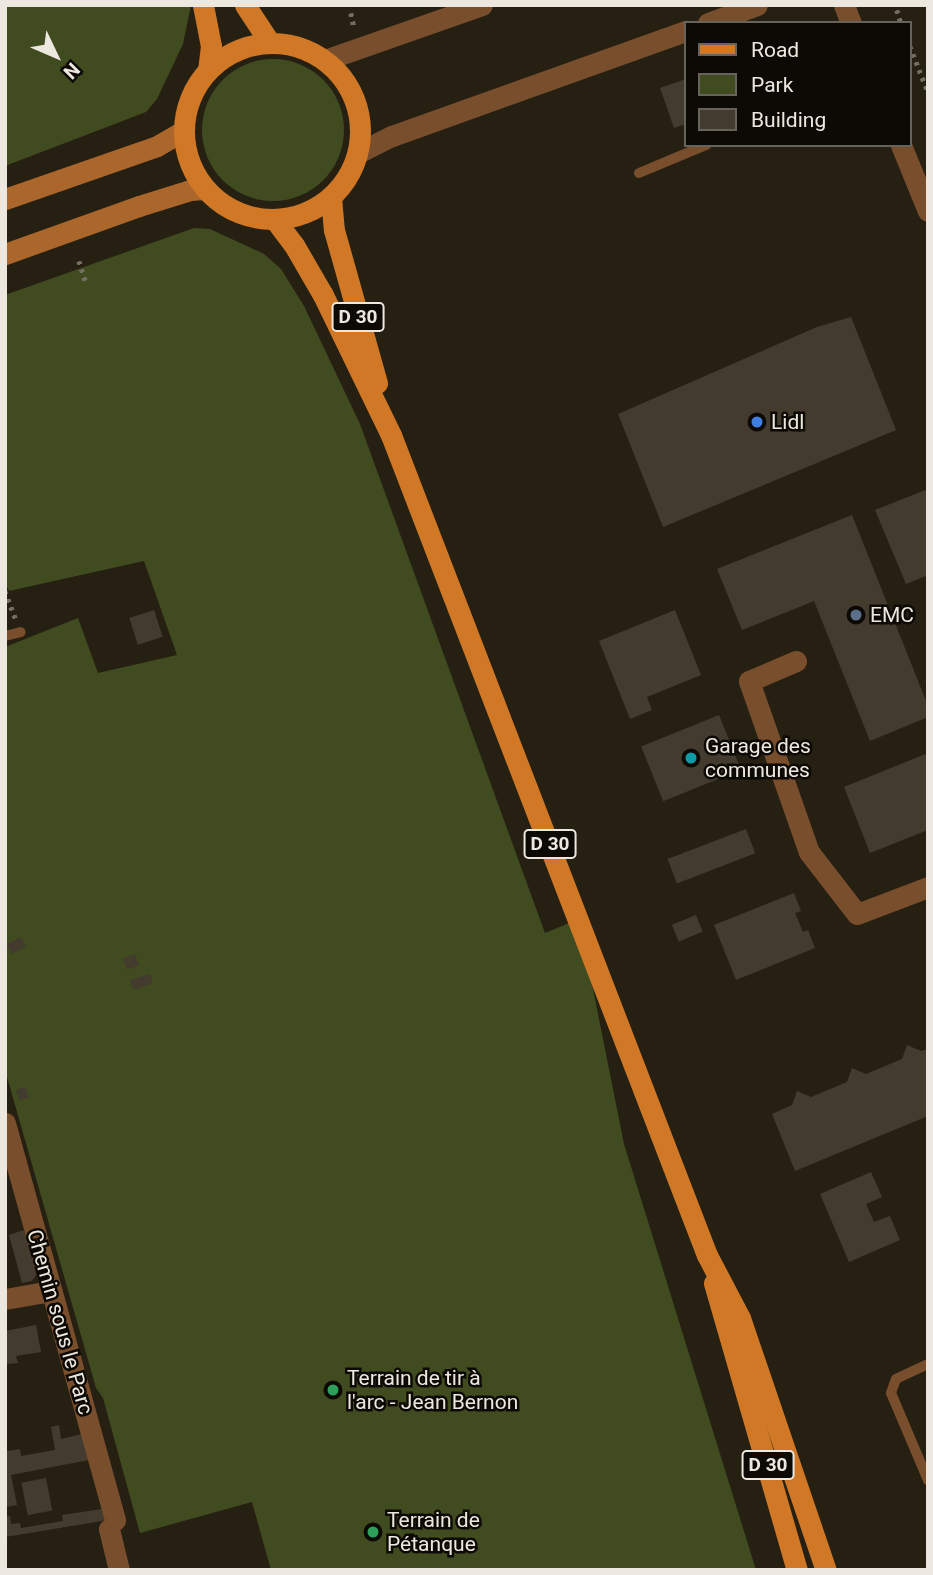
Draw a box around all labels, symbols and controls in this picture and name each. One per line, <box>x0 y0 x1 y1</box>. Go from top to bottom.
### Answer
north arrow <box>21 21 91 91</box>
legend <box>684 21 912 147</box>
text: Road <box>751 38 799 62</box>
text: N <box>59 58 84 84</box>
text: Park <box>751 73 793 97</box>
text: Building <box>751 108 826 132</box>
road number: D 30 <box>330 302 386 332</box>
place label: Lidl <box>771 409 804 435</box>
marker: Lidl <box>749 414 765 430</box>
place label: EMC <box>870 602 914 628</box>
marker: EMC <box>848 607 864 623</box>
place label: Garage des communes <box>705 733 811 783</box>
marker: Garage des communes <box>683 750 699 766</box>
road number: D 30 <box>522 828 578 860</box>
street label: Chemin sous le Parc <box>22 1227 98 1417</box>
place label: Terrain de tir à l'arc - Jean Bernon <box>347 1365 518 1415</box>
marker: Terrain de tir à l'arc - Jean Bernon <box>325 1382 341 1398</box>
road number: D 30 <box>740 1450 796 1480</box>
place label: Terrain de Pétanque <box>387 1507 480 1557</box>
marker: Terrain de Pétanque <box>365 1524 381 1540</box>

